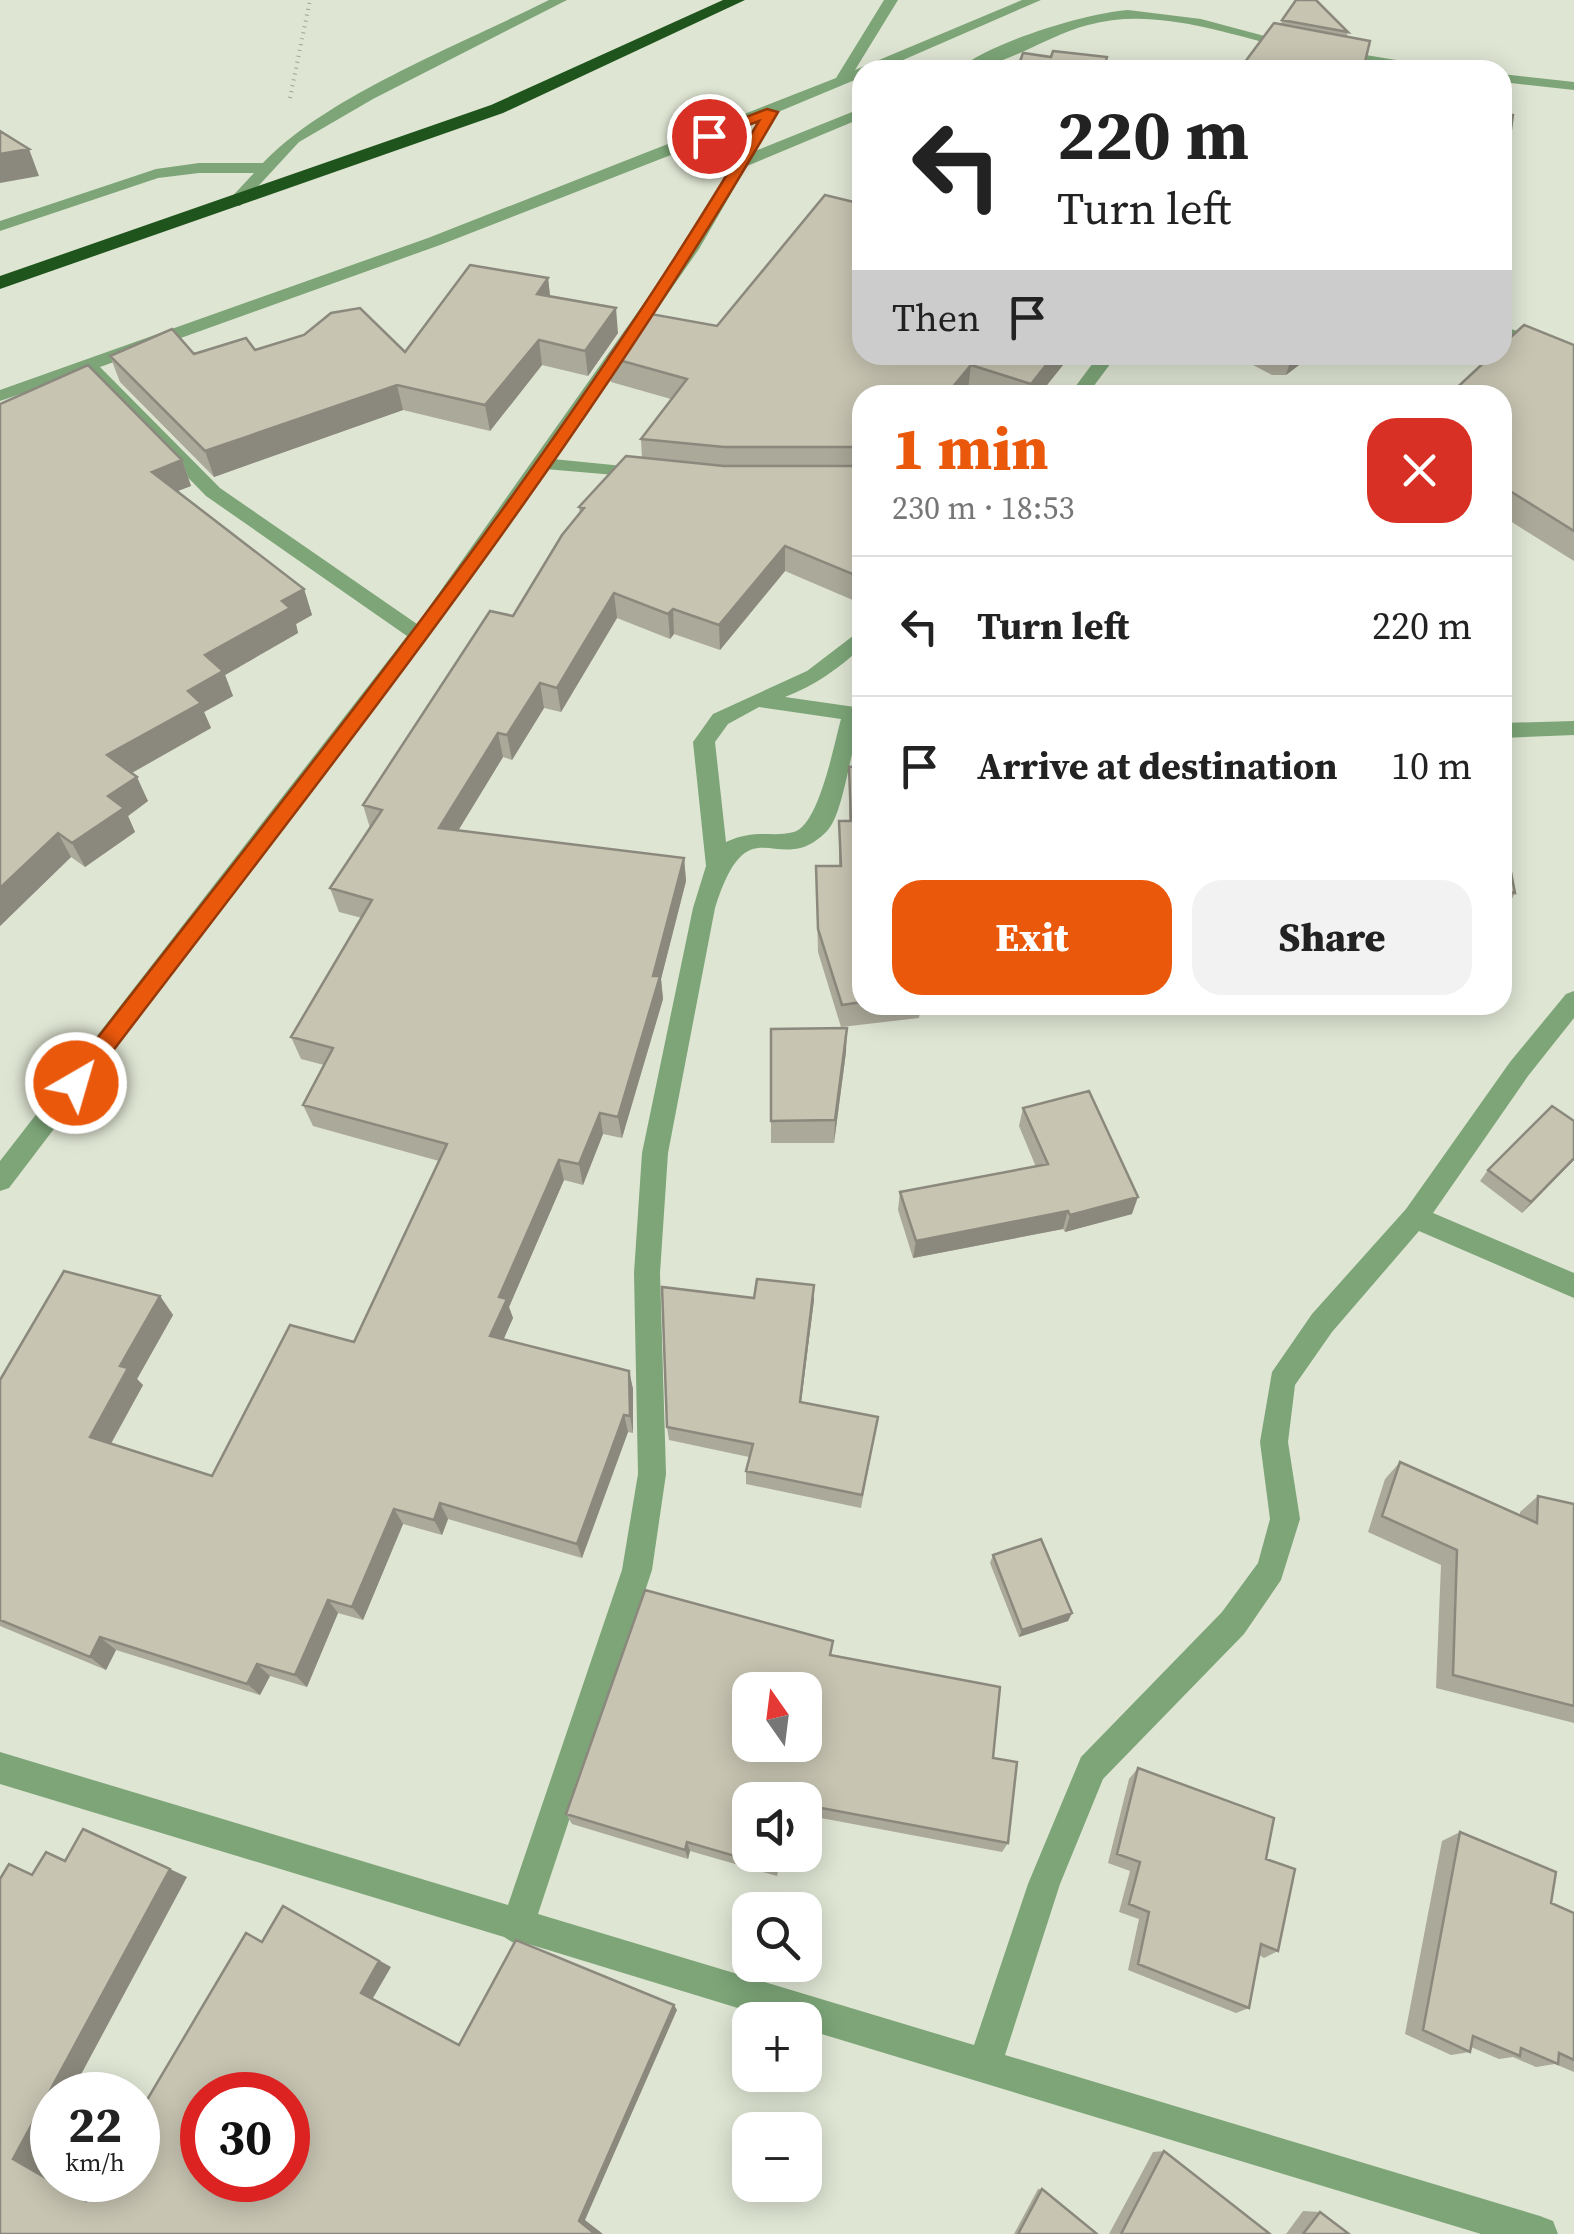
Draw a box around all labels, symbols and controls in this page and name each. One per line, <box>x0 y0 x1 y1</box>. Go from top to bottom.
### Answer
text: 220 m <box>1057 86 1249 182</box>
pin <box>667 94 752 179</box>
icon: left <box>892 100 1022 230</box>
icon: arrive <box>682 109 737 164</box>
text: Turn left <box>1057 177 1231 239</box>
icon: arrive <box>1000 290 1055 345</box>
text: Then <box>892 292 980 344</box>
text: 1 min <box>892 407 1048 489</box>
button: close <box>1367 418 1472 523</box>
text: 230 m · 18:53 <box>892 486 1074 530</box>
icon: left <box>892 599 947 654</box>
text: Turn left <box>977 600 1129 652</box>
text: 220 m <box>1372 600 1472 652</box>
icon: arrive <box>892 739 947 794</box>
text: Arrive at destination <box>977 740 1338 792</box>
text: 10 m <box>1391 740 1472 792</box>
button: Exit <box>892 880 1172 995</box>
button: Share <box>1192 880 1472 995</box>
position arrow <box>24 1031 128 1135</box>
north arrow <box>732 1672 822 1762</box>
map controls <box>732 1672 822 2202</box>
button: sound <box>732 1782 822 1872</box>
button: search <box>732 1892 822 1982</box>
button: + <box>732 2002 822 2092</box>
speed limit sign: 30 <box>180 2072 310 2202</box>
text: 22 <box>68 2090 122 2159</box>
button: − <box>732 2112 822 2202</box>
text: km/h <box>65 2145 125 2179</box>

